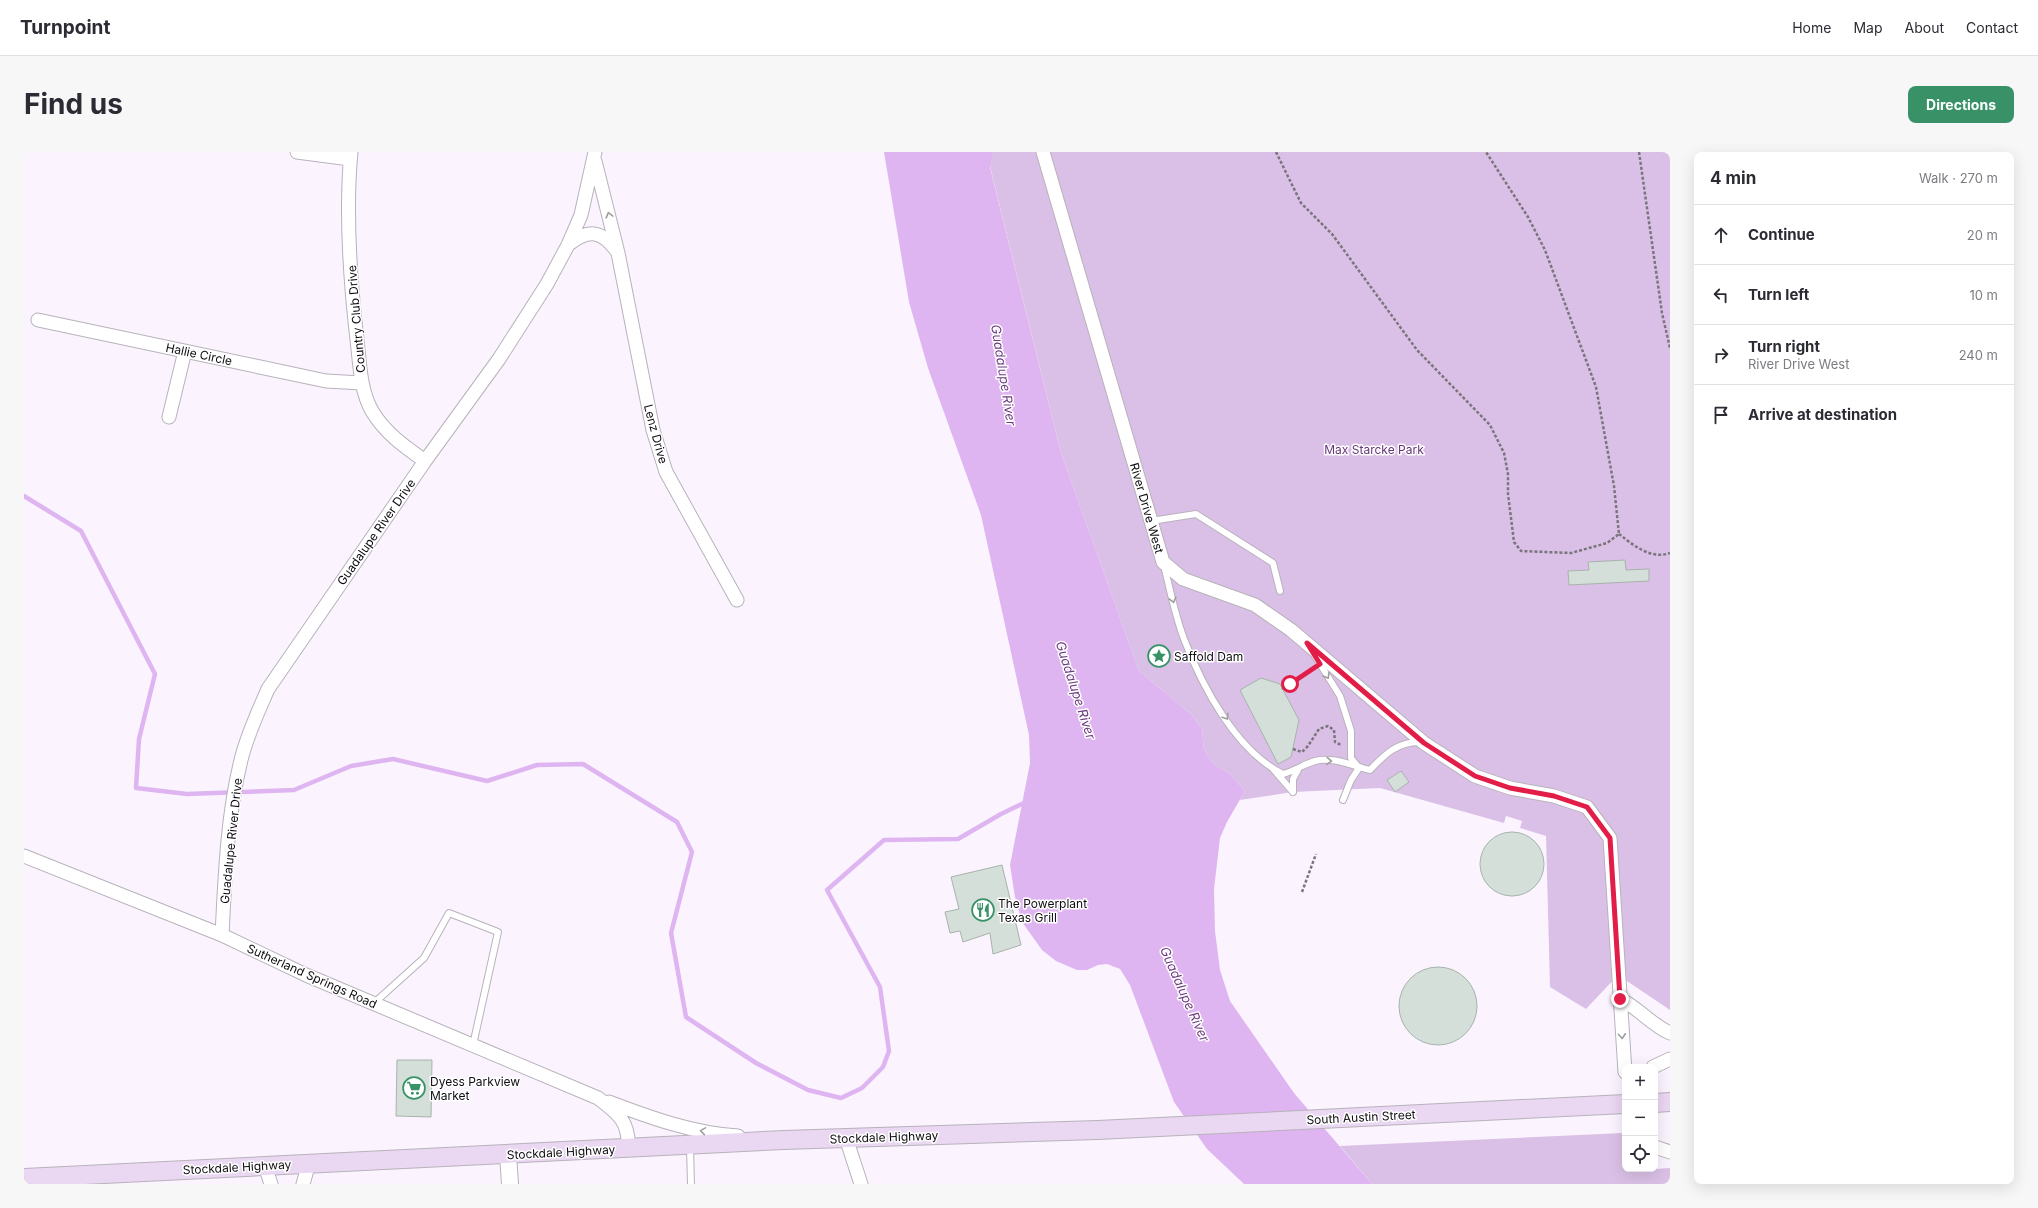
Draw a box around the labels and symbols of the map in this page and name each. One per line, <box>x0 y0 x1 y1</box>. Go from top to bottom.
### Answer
one-way arrow <box>605 212 613 218</box>
street label: Country Club Drive <box>344 264 368 374</box>
water label: Guadalupe River <box>988 323 1020 428</box>
street label: Hallie Circle <box>164 340 234 368</box>
street label: Lenz Drive <box>641 403 671 465</box>
park label: Max Starcke Park <box>1324 442 1424 457</box>
street label: River Drive West <box>1127 461 1167 555</box>
street label: Guadalupe River Drive <box>334 476 418 588</box>
one-way arrow <box>1168 596 1177 603</box>
water label: Guadalupe River <box>1053 639 1100 742</box>
place icon: Saffold Dam <box>1146 643 1172 669</box>
place label: Saffold Dam <box>1174 649 1243 664</box>
one-way arrow <box>1323 672 1330 679</box>
route start <box>1281 675 1299 693</box>
one-way arrow <box>1221 713 1229 720</box>
one-way arrow <box>1326 757 1332 765</box>
street label: Guadalupe River Drive <box>217 777 245 905</box>
place label: The Powerplant Texas Grill <box>998 896 1087 925</box>
restaurant icon: The Powerplant Texas Grill <box>970 897 996 923</box>
street label: Sutherland Springs Road <box>245 941 379 1011</box>
water label: Guadalupe River <box>1157 944 1214 1045</box>
route end <box>1611 990 1629 1008</box>
one-way arrow <box>1617 1033 1626 1039</box>
place label: Dyess Parkview Market <box>430 1074 520 1103</box>
supermarket icon: Dyess Parkview Market <box>401 1075 427 1101</box>
street label: South Austin Street <box>1306 1107 1416 1127</box>
one-way arrow <box>700 1128 706 1136</box>
street label: Stockdale Highway <box>829 1128 939 1146</box>
street label: Stockdale Highway <box>506 1142 616 1162</box>
street label: Stockdale Highway <box>182 1157 292 1177</box>

